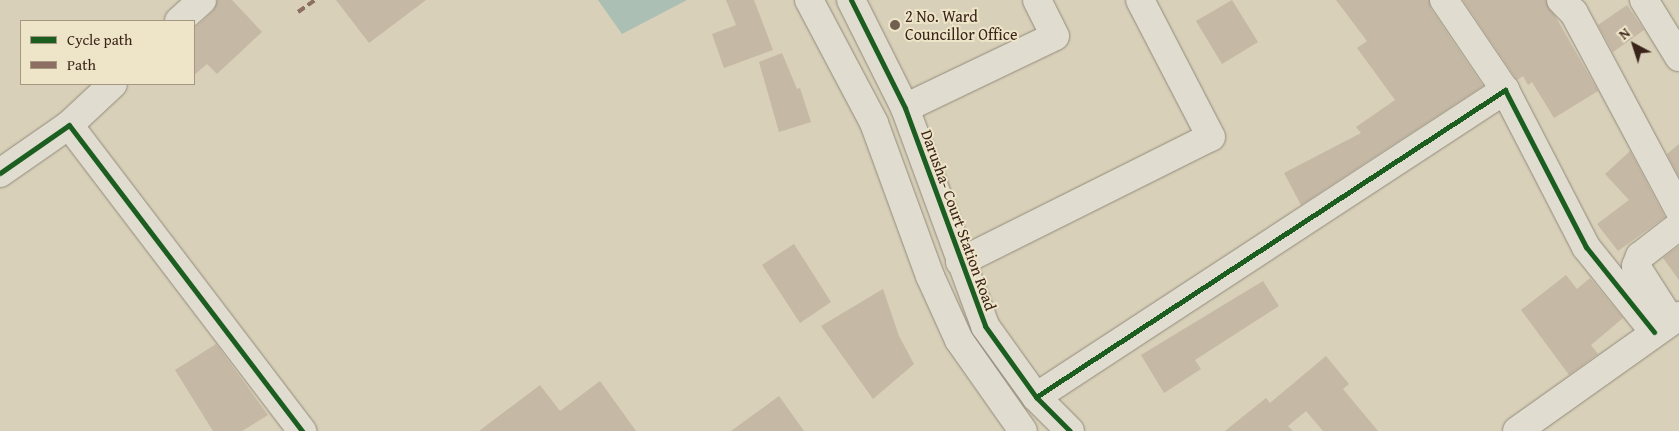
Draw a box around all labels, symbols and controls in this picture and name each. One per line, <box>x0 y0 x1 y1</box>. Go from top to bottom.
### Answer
place label: 2 No. Ward Councillor Office <box>905 6 1017 44</box>
marker: 2 No. Ward Councillor Office <box>889 19 901 31</box>
legend <box>20 20 195 85</box>
north arrow <box>1609 20 1659 70</box>
text: N <box>1614 23 1634 44</box>
text: Cycle path <box>67 29 133 50</box>
text: Path <box>67 54 96 75</box>
street label: Darusha- Court Station Road <box>917 127 1001 313</box>

